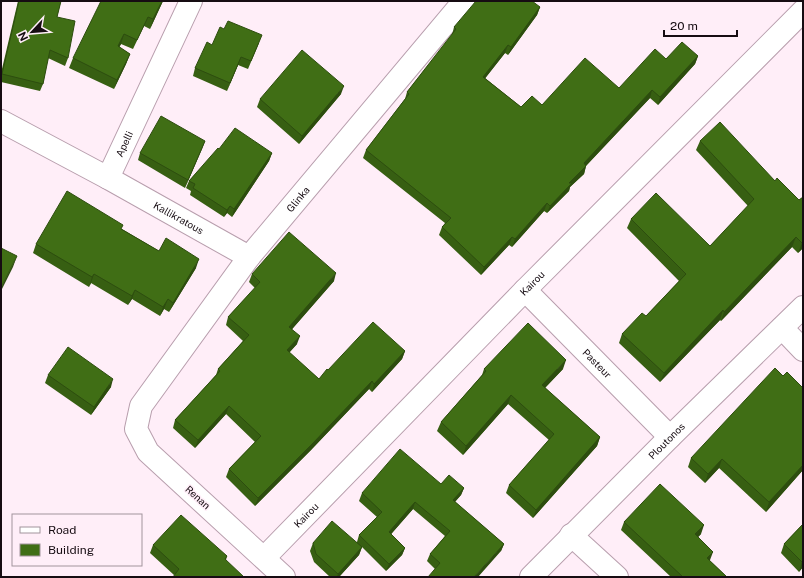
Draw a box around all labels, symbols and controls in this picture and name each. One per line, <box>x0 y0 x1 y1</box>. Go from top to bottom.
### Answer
north arrow <box>12 12 52 52</box>
scale bar <box>664 12 737 38</box>
text: 20 m <box>670 19 698 33</box>
text: N <box>16 30 30 43</box>
street label: Apelli <box>113 129 135 159</box>
street label: Glinka <box>284 184 312 214</box>
street label: Kallikratous <box>151 199 206 236</box>
street label: Kairou <box>517 268 547 298</box>
street label: Pasteur <box>580 346 614 380</box>
street label: Ploutonos <box>646 420 687 461</box>
street label: Renan <box>183 483 213 511</box>
street label: Kairou <box>291 500 321 530</box>
legend <box>12 514 142 566</box>
text: Road <box>48 523 76 537</box>
text: Building <box>48 543 94 557</box>

